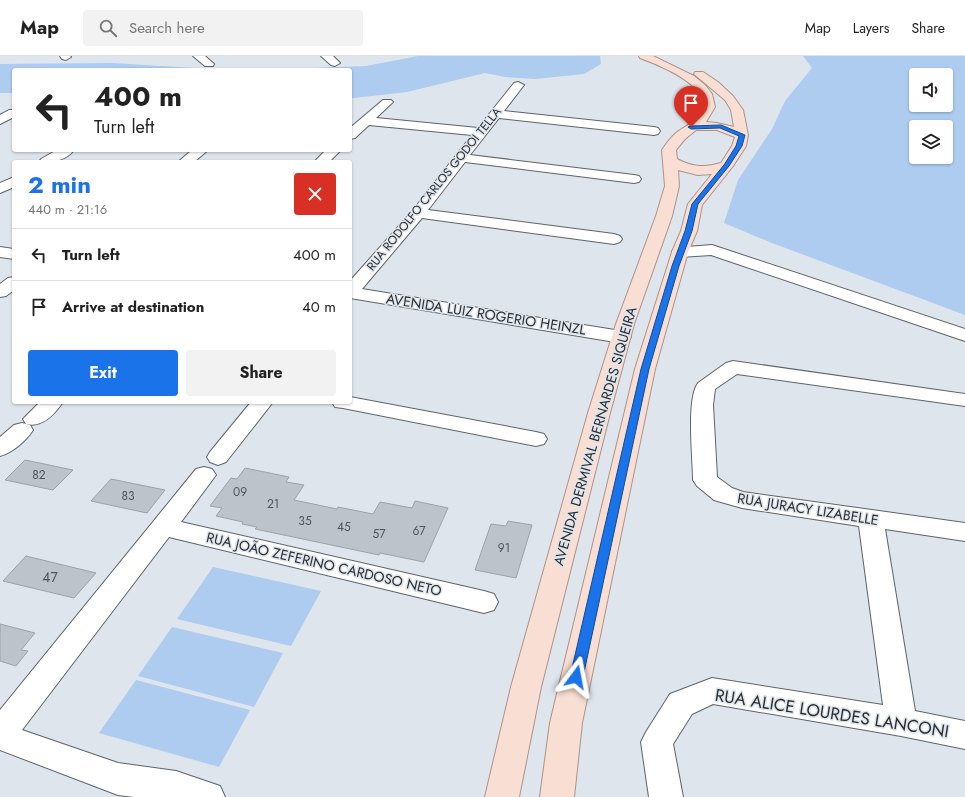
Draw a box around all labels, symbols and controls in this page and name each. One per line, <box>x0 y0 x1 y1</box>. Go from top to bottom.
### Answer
search box <box>83 10 363 46</box>
text: Map <box>20 14 59 41</box>
icon: search <box>97 17 119 39</box>
text: Search here <box>129 17 205 39</box>
text: Map <box>805 18 831 38</box>
text: Layers <box>853 18 889 38</box>
text: Share <box>911 18 945 38</box>
map controls <box>909 68 953 164</box>
button: sound <box>909 68 953 112</box>
text: 400 m <box>94 76 182 117</box>
icon: left <box>28 84 80 136</box>
pin <box>674 86 708 127</box>
icon: arrive <box>680 92 702 114</box>
street label: RUA RODOLFO CARLOS GODOI TELLA <box>362 103 506 275</box>
text: Turn left <box>94 114 154 140</box>
button: layers <box>909 120 953 164</box>
text: 2 min <box>28 167 91 202</box>
button: close <box>294 173 336 215</box>
text: 440 m · 21:16 <box>28 200 107 219</box>
icon: left <box>28 244 50 266</box>
text: Turn left <box>62 244 120 266</box>
text: 400 m <box>293 244 336 266</box>
street label: AVENIDA LUIZ ROGERIO HEINZL <box>385 288 588 340</box>
icon: arrive <box>28 296 50 318</box>
text: Arrive at destination <box>62 296 204 318</box>
text: 40 m <box>302 296 336 318</box>
street label: AVENIDA DERMIVAL BERNARDES SIQUEIRA <box>548 303 642 568</box>
button: Exit <box>28 350 178 396</box>
button: Share <box>186 350 336 396</box>
house number: 82 <box>32 466 46 484</box>
house number: 09 <box>233 483 247 501</box>
house number: 83 <box>121 487 135 505</box>
street label: RUA JURACY LIZABELLE <box>736 488 880 530</box>
house number: 21 <box>267 495 279 513</box>
house number: 35 <box>298 512 312 530</box>
house number: 45 <box>337 518 351 536</box>
house number: 67 <box>412 522 426 540</box>
house number: 57 <box>372 525 386 543</box>
street label: RUA JOÃO ZEFERINO CARDOSO NETO <box>204 527 444 601</box>
house number: 91 <box>498 539 510 557</box>
house number: 47 <box>42 567 58 587</box>
position arrow <box>555 656 597 698</box>
street label: RUA ALICE LOURDES LANCONI <box>713 683 951 743</box>

